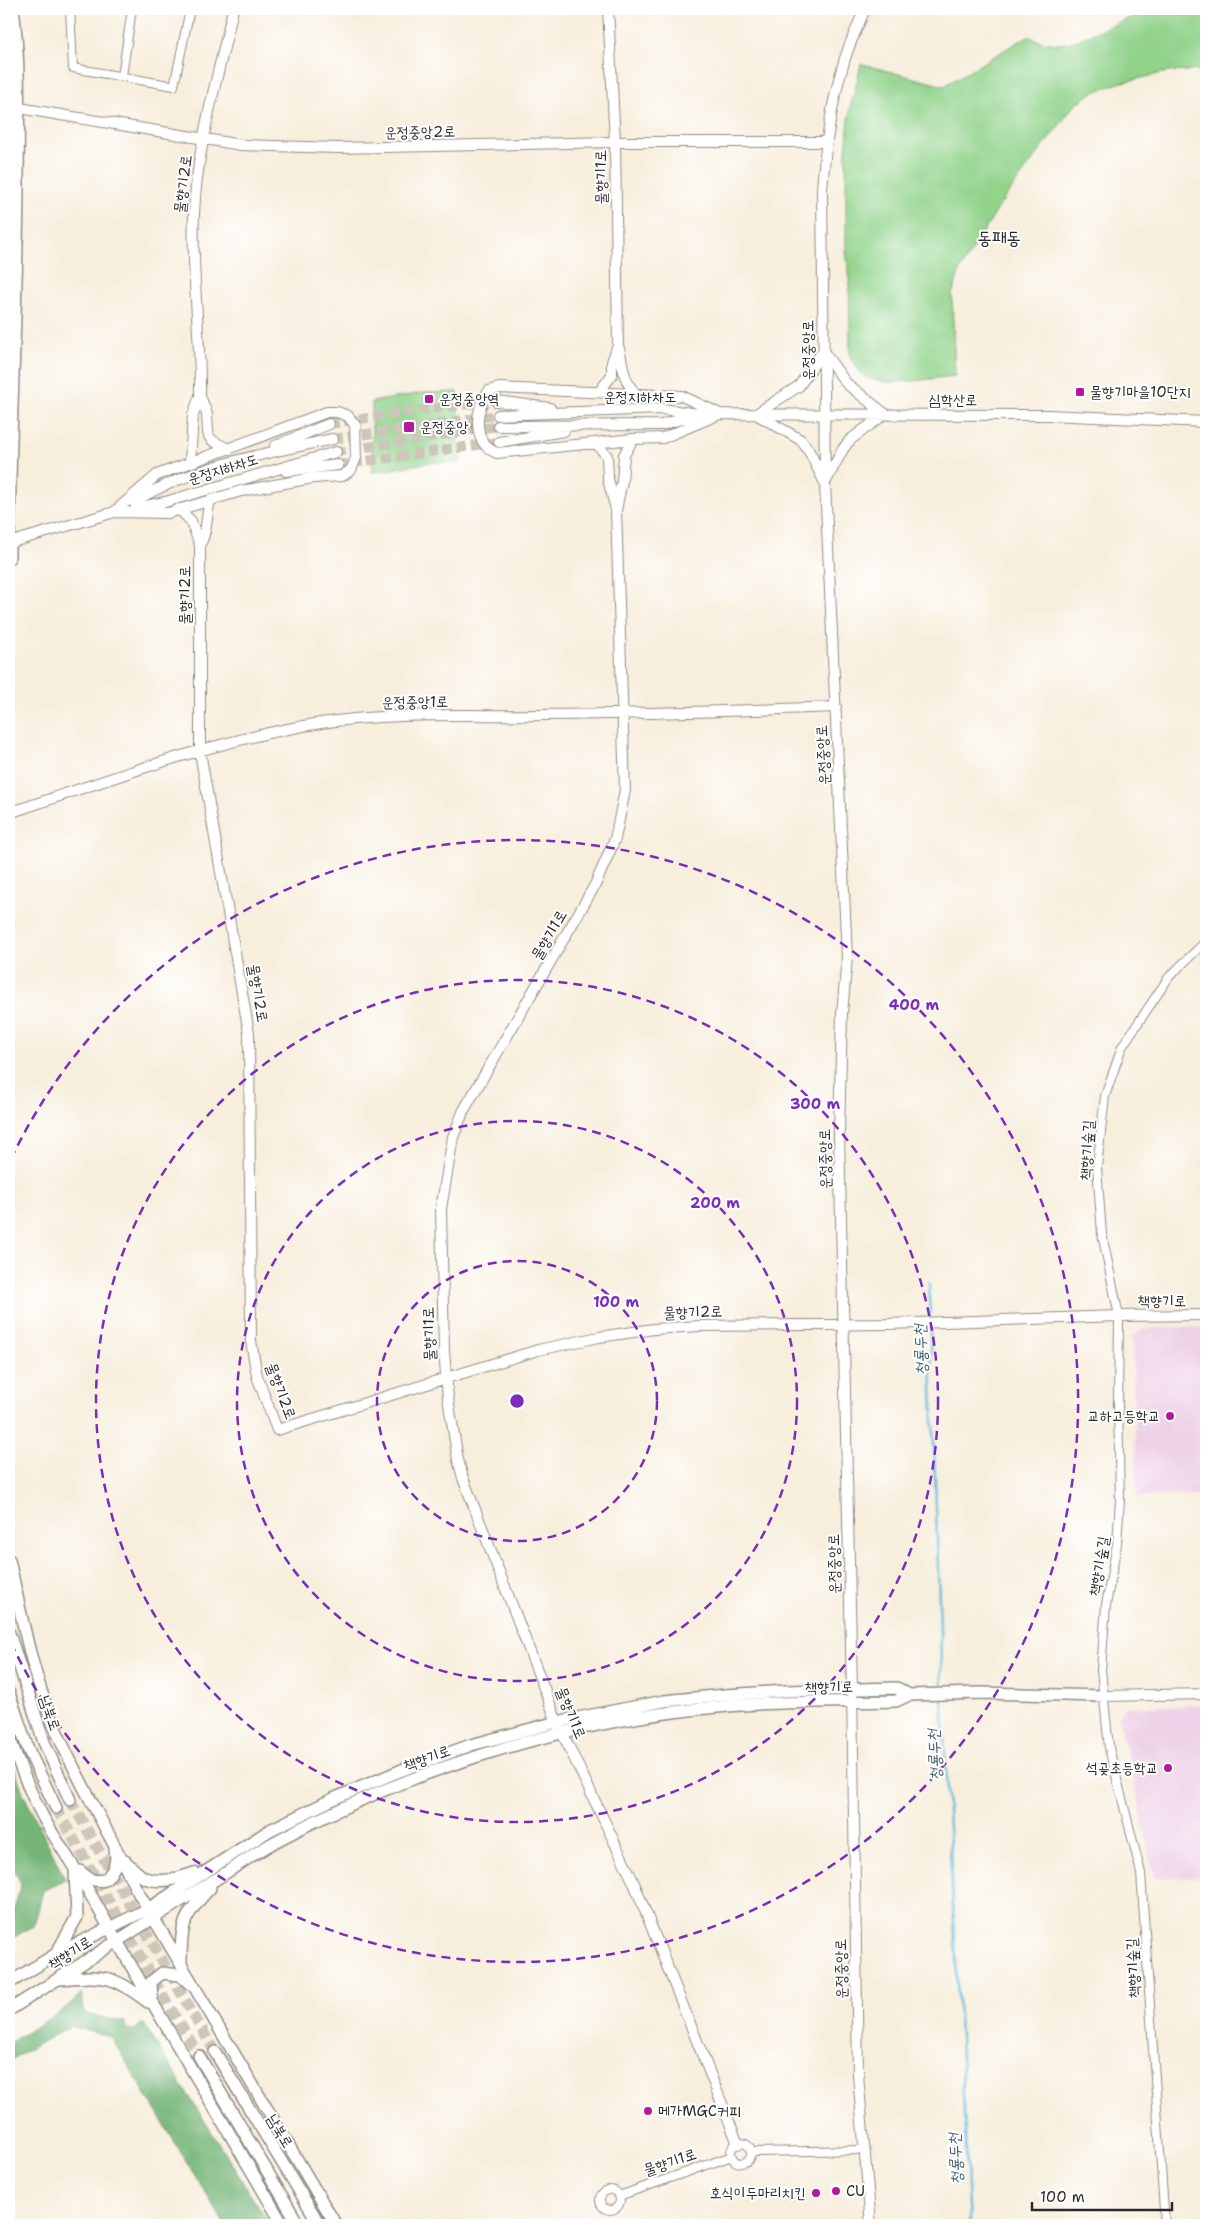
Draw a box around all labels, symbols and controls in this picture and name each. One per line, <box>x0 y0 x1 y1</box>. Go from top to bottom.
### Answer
street label: 운정중앙2로 <box>384 121 456 143</box>
street label: 물향기1로 <box>591 150 611 204</box>
street label: 물향기2로 <box>169 154 197 214</box>
district label: 동패동 <box>977 226 1021 250</box>
street label: 운정중앙로 <box>798 320 818 380</box>
place label: 물향기마을10단지 <box>1090 382 1191 402</box>
marker: 물향기마을10단지 <box>1074 386 1086 398</box>
street label: 운정지하차도 <box>604 387 676 407</box>
place label: 운정중앙역 <box>439 389 499 409</box>
street label: 심학산로 <box>929 390 977 410</box>
marker: 운정중앙역 <box>423 393 435 405</box>
place label: 운정중앙 <box>420 417 469 437</box>
marker: 운정중앙 <box>402 420 416 434</box>
street label: 운정지하차도 <box>185 449 261 489</box>
street label: 물향기2로 <box>175 566 195 624</box>
street label: 운정중앙1로 <box>382 691 448 713</box>
street label: 운정중앙로 <box>811 724 835 786</box>
street label: 물향기1로 <box>527 906 571 964</box>
street label: 물향기2로 <box>243 962 273 1024</box>
text: 400 m <box>889 995 939 1015</box>
text: 300 m <box>790 1094 840 1114</box>
street label: 책향기숲길 <box>1075 1119 1099 1181</box>
street label: 운정중앙로 <box>814 1129 836 1189</box>
text: 200 m <box>690 1193 740 1213</box>
street label: 책향기로 <box>1138 1291 1186 1311</box>
text: 100 m <box>593 1292 639 1312</box>
street label: 물향기2로 <box>663 1301 723 1323</box>
street label: 물향기1로 <box>418 1306 440 1362</box>
water label: 청룡두천 <box>909 1322 932 1376</box>
street label: 물향기2로 <box>261 1360 301 1422</box>
centre of rings <box>508 1392 526 1410</box>
place label: 교하고등학교 <box>1088 1406 1160 1426</box>
marker: 교하고등학교 <box>1164 1410 1176 1422</box>
street label: 운정중앙로 <box>823 1534 845 1594</box>
street label: 책향기숲길 <box>1084 1535 1114 1597</box>
street label: 책향기로 <box>805 1677 853 1697</box>
street label: 물향기1로 <box>551 1684 591 1742</box>
street label: 남북로 <box>35 1693 65 1733</box>
water label: 청룡두천 <box>923 1727 946 1781</box>
street label: 책향기로 <box>401 1740 453 1776</box>
place label: 석곶초등학교 <box>1086 1758 1158 1778</box>
marker: 석곶초등학교 <box>1162 1762 1174 1774</box>
street label: 책향기로 <box>44 1931 96 1975</box>
street label: 책향기숲길 <box>1121 1937 1145 1999</box>
street label: 운정중앙로 <box>830 1939 852 1999</box>
place label: 메가MGC커피 <box>658 2101 741 2121</box>
marker: 메가MGC커피 <box>642 2105 654 2117</box>
street label: 남북로 <box>262 2110 298 2152</box>
water label: 청룡두천 <box>944 2131 967 2185</box>
street label: 물향기1로 <box>641 2144 699 2180</box>
scale bar <box>1032 2179 1172 2211</box>
place label: CU <box>846 2181 865 2201</box>
place label: 호식이두마리치킨 <box>709 2183 806 2203</box>
marker: CU <box>830 2185 842 2197</box>
marker: 호식이두마리치킨 <box>810 2187 822 2199</box>
text: 100 m <box>1040 2187 1085 2207</box>

